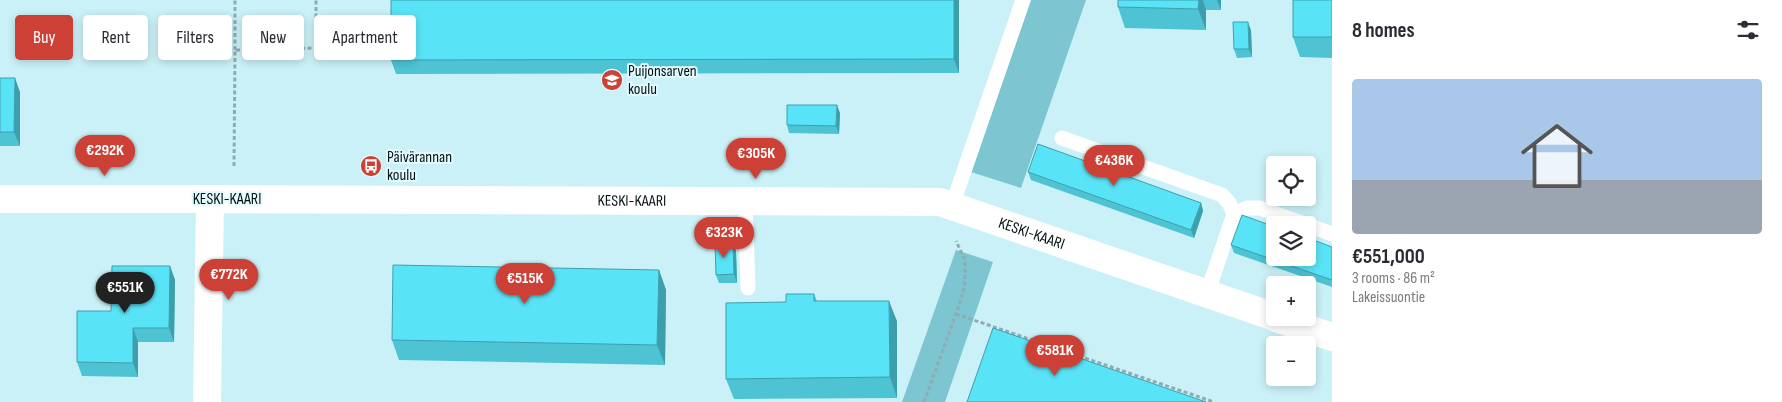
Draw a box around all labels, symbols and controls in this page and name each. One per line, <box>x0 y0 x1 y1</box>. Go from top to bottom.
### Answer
chip: Buy <box>15 15 73 60</box>
chip: Rent <box>83 15 148 60</box>
chip: Filters <box>158 15 232 60</box>
chip: New <box>242 15 304 60</box>
chip: Apartment <box>314 15 416 60</box>
icon: filters <box>1734 16 1762 44</box>
text: 8 homes <box>1352 18 1415 43</box>
place label: Puijonsarven koulu <box>628 62 697 99</box>
school or university icon: Puijonsarven koulu <box>600 68 624 92</box>
icon: home <box>1512 111 1602 201</box>
pin: €292K <box>70 134 140 177</box>
pin: €305K <box>721 138 791 180</box>
text: €292K <box>86 141 124 160</box>
text: €305K <box>737 144 775 163</box>
pin: €436K <box>1079 144 1149 187</box>
place label: Päivärannan koulu <box>387 148 452 185</box>
text: €436K <box>1095 151 1133 170</box>
bus stop icon: Päivärannan koulu <box>359 154 383 178</box>
map controls <box>1266 156 1316 386</box>
button: locate <box>1266 156 1316 206</box>
street label: KESKI-KAARI <box>193 190 261 209</box>
street label: KESKI-KAARI <box>598 191 666 210</box>
street label: KESKI-KAARI <box>996 213 1067 254</box>
pin: €323K <box>689 216 759 259</box>
button: layers <box>1266 216 1316 266</box>
text: €323K <box>705 223 743 242</box>
text: €551,000 <box>1352 244 1425 269</box>
pin: €772K <box>194 258 264 301</box>
pin: €515K <box>490 262 560 305</box>
text: €772K <box>210 265 248 284</box>
text: €515K <box>507 269 543 288</box>
text: 3 rooms · 86 m² <box>1352 269 1435 288</box>
pin: €551K <box>90 272 160 314</box>
button: + <box>1266 276 1316 326</box>
text: €551K <box>107 278 143 297</box>
text: Lakeissuontie <box>1352 288 1425 307</box>
pin: €581K <box>1020 334 1090 377</box>
button: − <box>1266 336 1316 386</box>
text: €581K <box>1036 341 1074 360</box>

